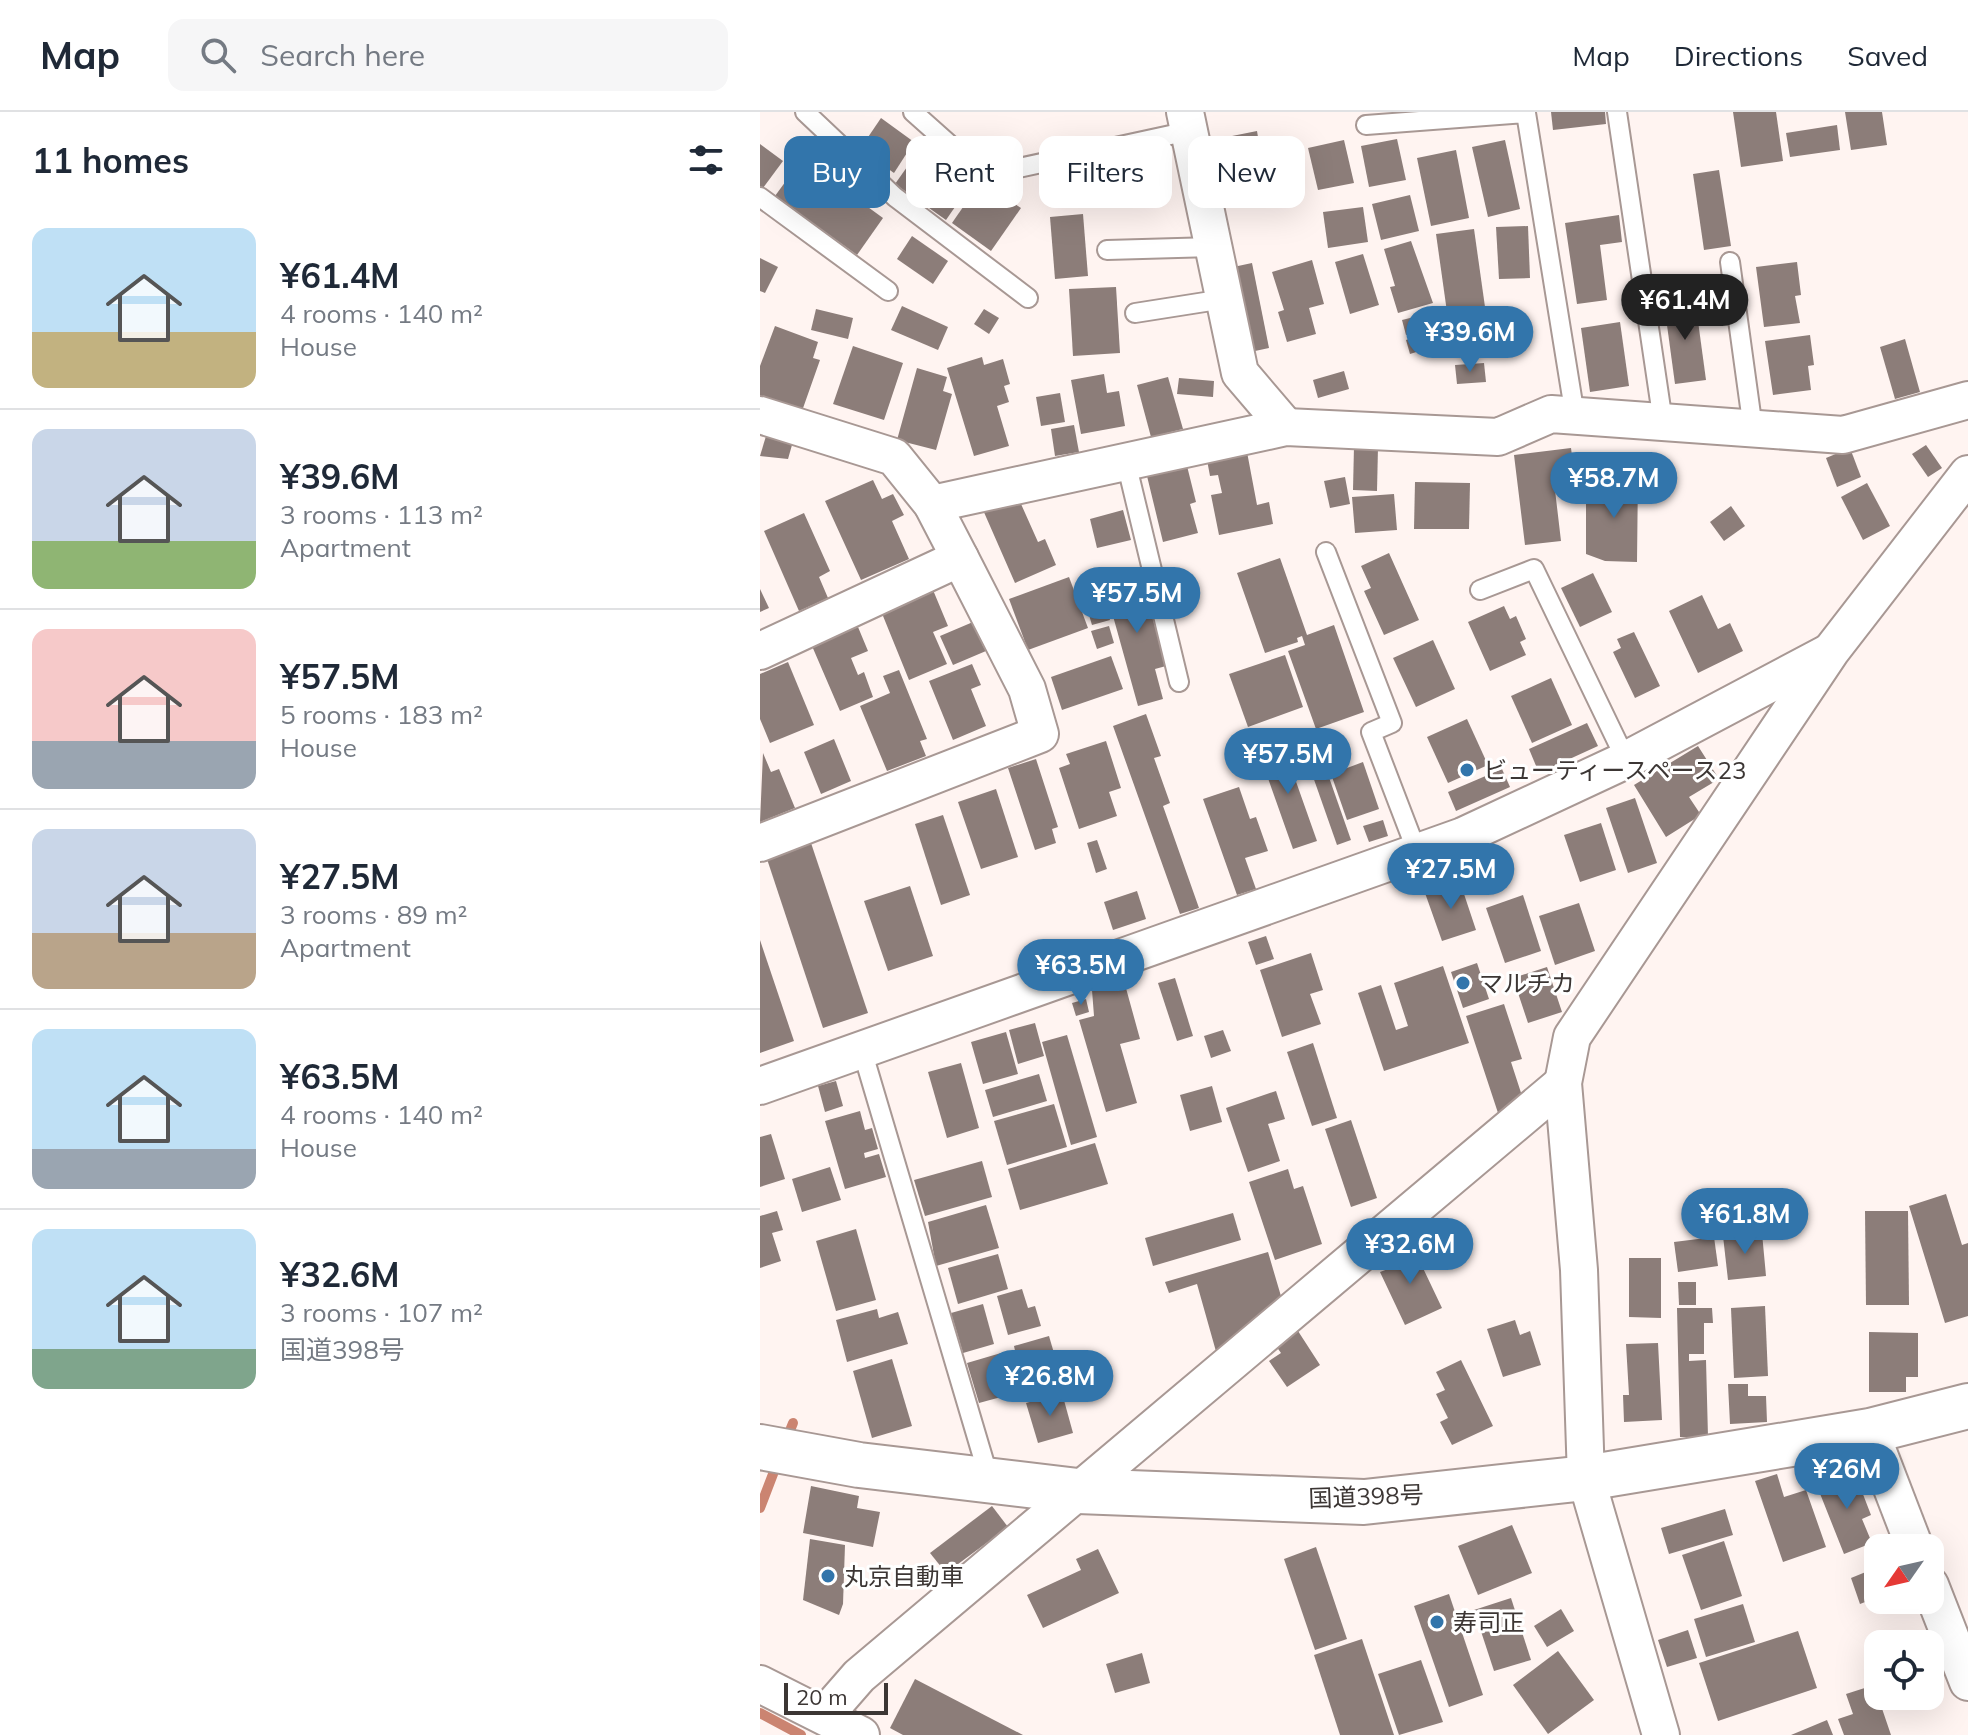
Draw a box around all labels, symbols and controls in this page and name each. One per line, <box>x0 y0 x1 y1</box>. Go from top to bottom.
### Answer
search box <box>168 19 728 91</box>
text: Map <box>40 31 120 79</box>
icon: search <box>196 33 240 77</box>
text: Search here <box>260 36 425 74</box>
text: Map <box>1572 38 1630 73</box>
text: Directions <box>1674 38 1803 73</box>
text: Saved <box>1847 38 1928 73</box>
chip: Buy <box>784 136 890 208</box>
chip: Rent <box>906 136 1023 208</box>
chip: Filters <box>1039 136 1172 208</box>
chip: New <box>1188 136 1305 208</box>
icon: filters <box>684 138 728 182</box>
text: 11 homes <box>32 139 189 182</box>
text: ¥61.4M <box>280 254 400 297</box>
icon: home <box>96 260 192 356</box>
pin: ¥61.4M <box>1620 274 1750 342</box>
text: ¥61.4M <box>1639 283 1731 316</box>
text: 4 rooms · 140 m² <box>280 297 483 330</box>
pin: ¥39.6M <box>1405 306 1535 374</box>
text: ¥39.6M <box>1424 315 1516 348</box>
text: House <box>280 330 357 363</box>
pin: ¥58.7M <box>1549 452 1679 520</box>
text: ¥39.6M <box>280 455 400 498</box>
icon: home <box>96 461 192 557</box>
text: ¥58.7M <box>1568 461 1660 494</box>
text: 3 rooms · 113 m² <box>280 498 483 531</box>
text: Apartment <box>280 531 411 564</box>
pin: ¥57.5M <box>1072 567 1202 635</box>
text: ¥57.5M <box>1091 576 1183 609</box>
text: ¥57.5M <box>280 655 400 698</box>
icon: home <box>96 661 192 757</box>
text: 5 rooms · 183 m² <box>280 698 483 731</box>
pin: ¥57.5M <box>1223 728 1353 796</box>
text: House <box>280 731 357 764</box>
text: ¥57.5M <box>1242 737 1334 770</box>
place label: ビューティースペース23 <box>1483 755 1746 785</box>
marker: ビューティースペース23 <box>1458 761 1476 779</box>
pin: ¥27.5M <box>1386 843 1516 911</box>
text: ¥27.5M <box>1405 852 1497 885</box>
text: ¥27.5M <box>280 855 400 898</box>
icon: home <box>96 861 192 957</box>
text: 3 rooms · 89 m² <box>280 898 467 931</box>
text: Apartment <box>280 931 411 964</box>
pin: ¥63.5M <box>1016 939 1146 1007</box>
text: ¥63.5M <box>1035 948 1127 981</box>
place label: マルチカ <box>1479 968 1575 998</box>
marker: マルチカ <box>1454 974 1472 992</box>
text: ¥63.5M <box>280 1055 400 1098</box>
icon: home <box>96 1061 192 1157</box>
text: 4 rooms · 140 m² <box>280 1098 483 1131</box>
text: House <box>280 1131 357 1164</box>
pin: ¥61.8M <box>1680 1188 1810 1256</box>
text: ¥61.8M <box>1699 1197 1791 1230</box>
pin: ¥32.6M <box>1345 1218 1475 1286</box>
text: ¥32.6M <box>1364 1227 1456 1260</box>
text: ¥32.6M <box>280 1253 400 1296</box>
icon: home <box>96 1261 192 1357</box>
text: 3 rooms · 107 m² <box>280 1296 483 1329</box>
text: 国道398号 <box>280 1333 405 1366</box>
pin: ¥26.8M <box>985 1350 1115 1418</box>
text: ¥26.8M <box>1004 1359 1096 1392</box>
pin: ¥26M <box>1800 1443 1894 1511</box>
text: ¥26M <box>1812 1452 1882 1485</box>
street label: 国道398号 <box>1308 1479 1424 1513</box>
north arrow <box>1864 1534 1944 1614</box>
map controls <box>1864 1534 1944 1710</box>
place label: 丸京自動車 <box>844 1561 964 1591</box>
marker: 丸京自動車 <box>819 1567 837 1585</box>
place label: 寿司正 <box>1453 1607 1525 1637</box>
marker: 寿司正 <box>1428 1613 1446 1631</box>
button: locate <box>1864 1630 1944 1710</box>
scale bar <box>784 1679 888 1715</box>
text: 20 m <box>796 1683 847 1711</box>

